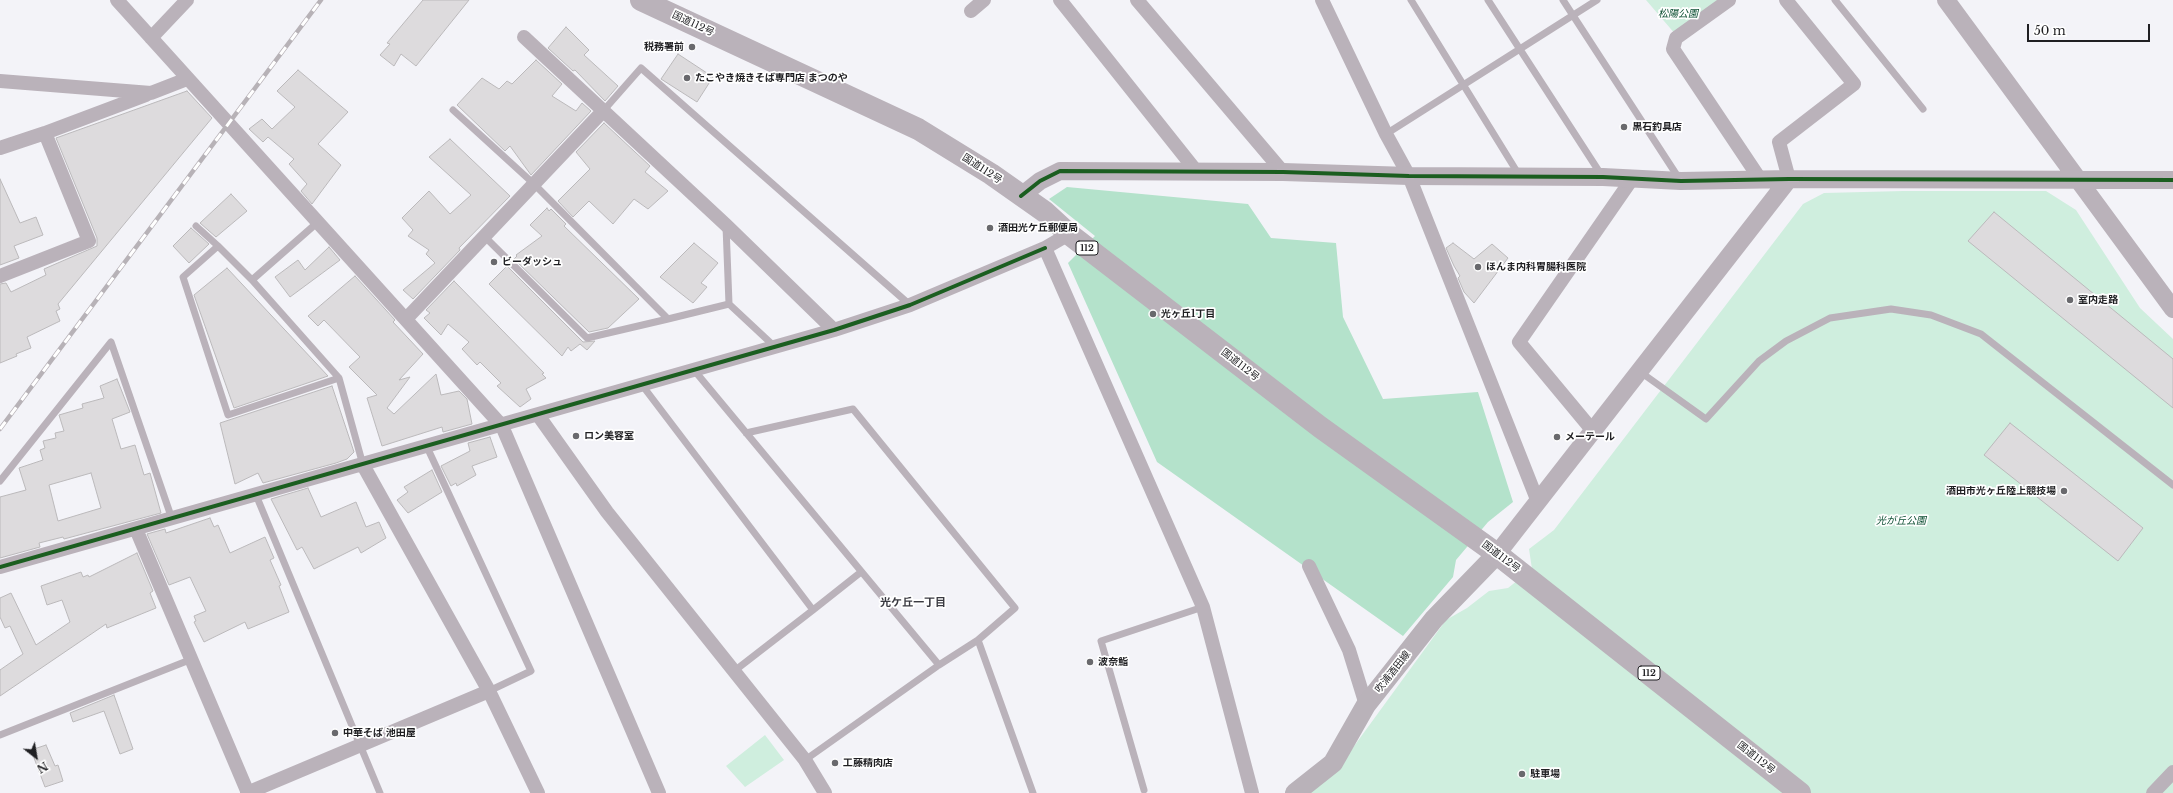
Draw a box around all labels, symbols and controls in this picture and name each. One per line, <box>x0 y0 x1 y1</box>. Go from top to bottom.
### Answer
park label: 松陽公園 <box>1658 8 1698 20</box>
street label: 国道112号 <box>670 9 716 39</box>
scale bar <box>2029 16 2152 42</box>
text: 50 m <box>2034 23 2066 38</box>
place label: 税務署前 <box>644 41 684 53</box>
marker: 税務署前 <box>687 42 697 52</box>
place label: たこやき焼きそば専門店 まつのや <box>695 72 848 84</box>
marker: たこやき焼きそば専門店 まつのや <box>682 73 692 83</box>
place label: 黒石釣具店 <box>1632 121 1682 133</box>
marker: 黒石釣具店 <box>1619 122 1629 132</box>
street label: 国道112号 <box>960 152 1004 186</box>
place label: 酒田光ケ丘郵便局 <box>998 222 1078 234</box>
marker: 酒田光ケ丘郵便局 <box>985 223 995 233</box>
road number: 112 <box>1076 241 1098 255</box>
place label: ビーダッシュ <box>502 256 562 268</box>
marker: ビーダッシュ <box>489 257 499 267</box>
place label: ほんま内科胃腸科医院 <box>1486 261 1586 273</box>
marker: ほんま内科胃腸科医院 <box>1473 262 1483 272</box>
place label: 室内走路 <box>2078 294 2118 306</box>
marker: 室内走路 <box>2065 295 2075 305</box>
place label: 光ヶ丘1丁目 <box>1161 308 1215 320</box>
marker: 光ヶ丘1丁目 <box>1148 309 1158 319</box>
street label: 国道112号 <box>1219 346 1261 384</box>
place label: ロン美容室 <box>584 430 634 442</box>
marker: ロン美容室 <box>571 431 581 441</box>
place label: メーテール <box>1565 431 1615 443</box>
marker: メーテール <box>1552 432 1562 442</box>
place label: 酒田市光ヶ丘陸上競技場 <box>1946 485 2056 497</box>
marker: 酒田市光ヶ丘陸上競技場 <box>2059 486 2069 496</box>
park label: 光が丘公園 <box>1876 515 1926 527</box>
street label: 国道112号 <box>1479 539 1523 575</box>
district label: 光ケ丘一丁目 <box>880 596 946 610</box>
street label: 吹浦酒田線 <box>1373 649 1413 695</box>
place label: 波奈鮨 <box>1098 656 1128 668</box>
marker: 波奈鮨 <box>1085 657 1095 667</box>
road number: 112 <box>1638 666 1660 680</box>
place label: 中華そば 池田屋 <box>343 727 416 739</box>
marker: 中華そば 池田屋 <box>330 728 340 738</box>
north arrow <box>16 737 56 777</box>
street label: 国道112号 <box>1735 739 1777 777</box>
place label: 工藤精肉店 <box>843 757 893 769</box>
marker: 工藤精肉店 <box>830 758 840 768</box>
text: N <box>34 759 50 776</box>
place label: 駐車場 <box>1530 768 1560 780</box>
marker: 駐車場 <box>1517 769 1527 779</box>

